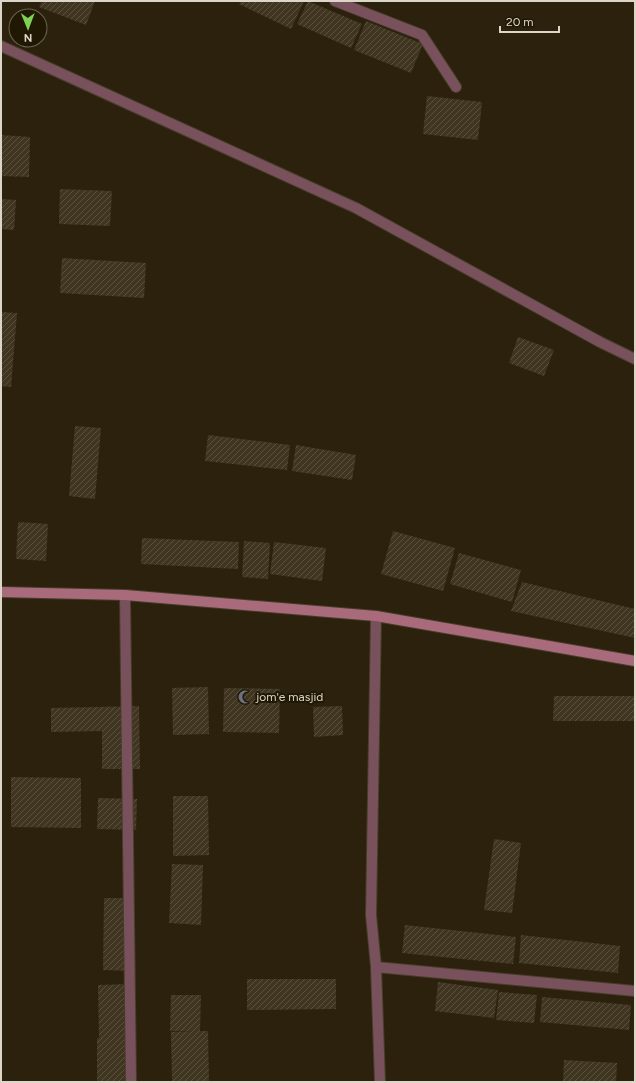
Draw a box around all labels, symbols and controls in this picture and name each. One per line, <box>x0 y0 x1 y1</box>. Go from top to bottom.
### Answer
north arrow <box>8 8 48 48</box>
scale bar <box>500 8 559 34</box>
text: 20 m <box>506 15 534 29</box>
text: N <box>24 31 33 44</box>
mosque icon: jom'e masjid <box>237 689 253 705</box>
place label: jom'e masjid <box>255 690 323 704</box>

